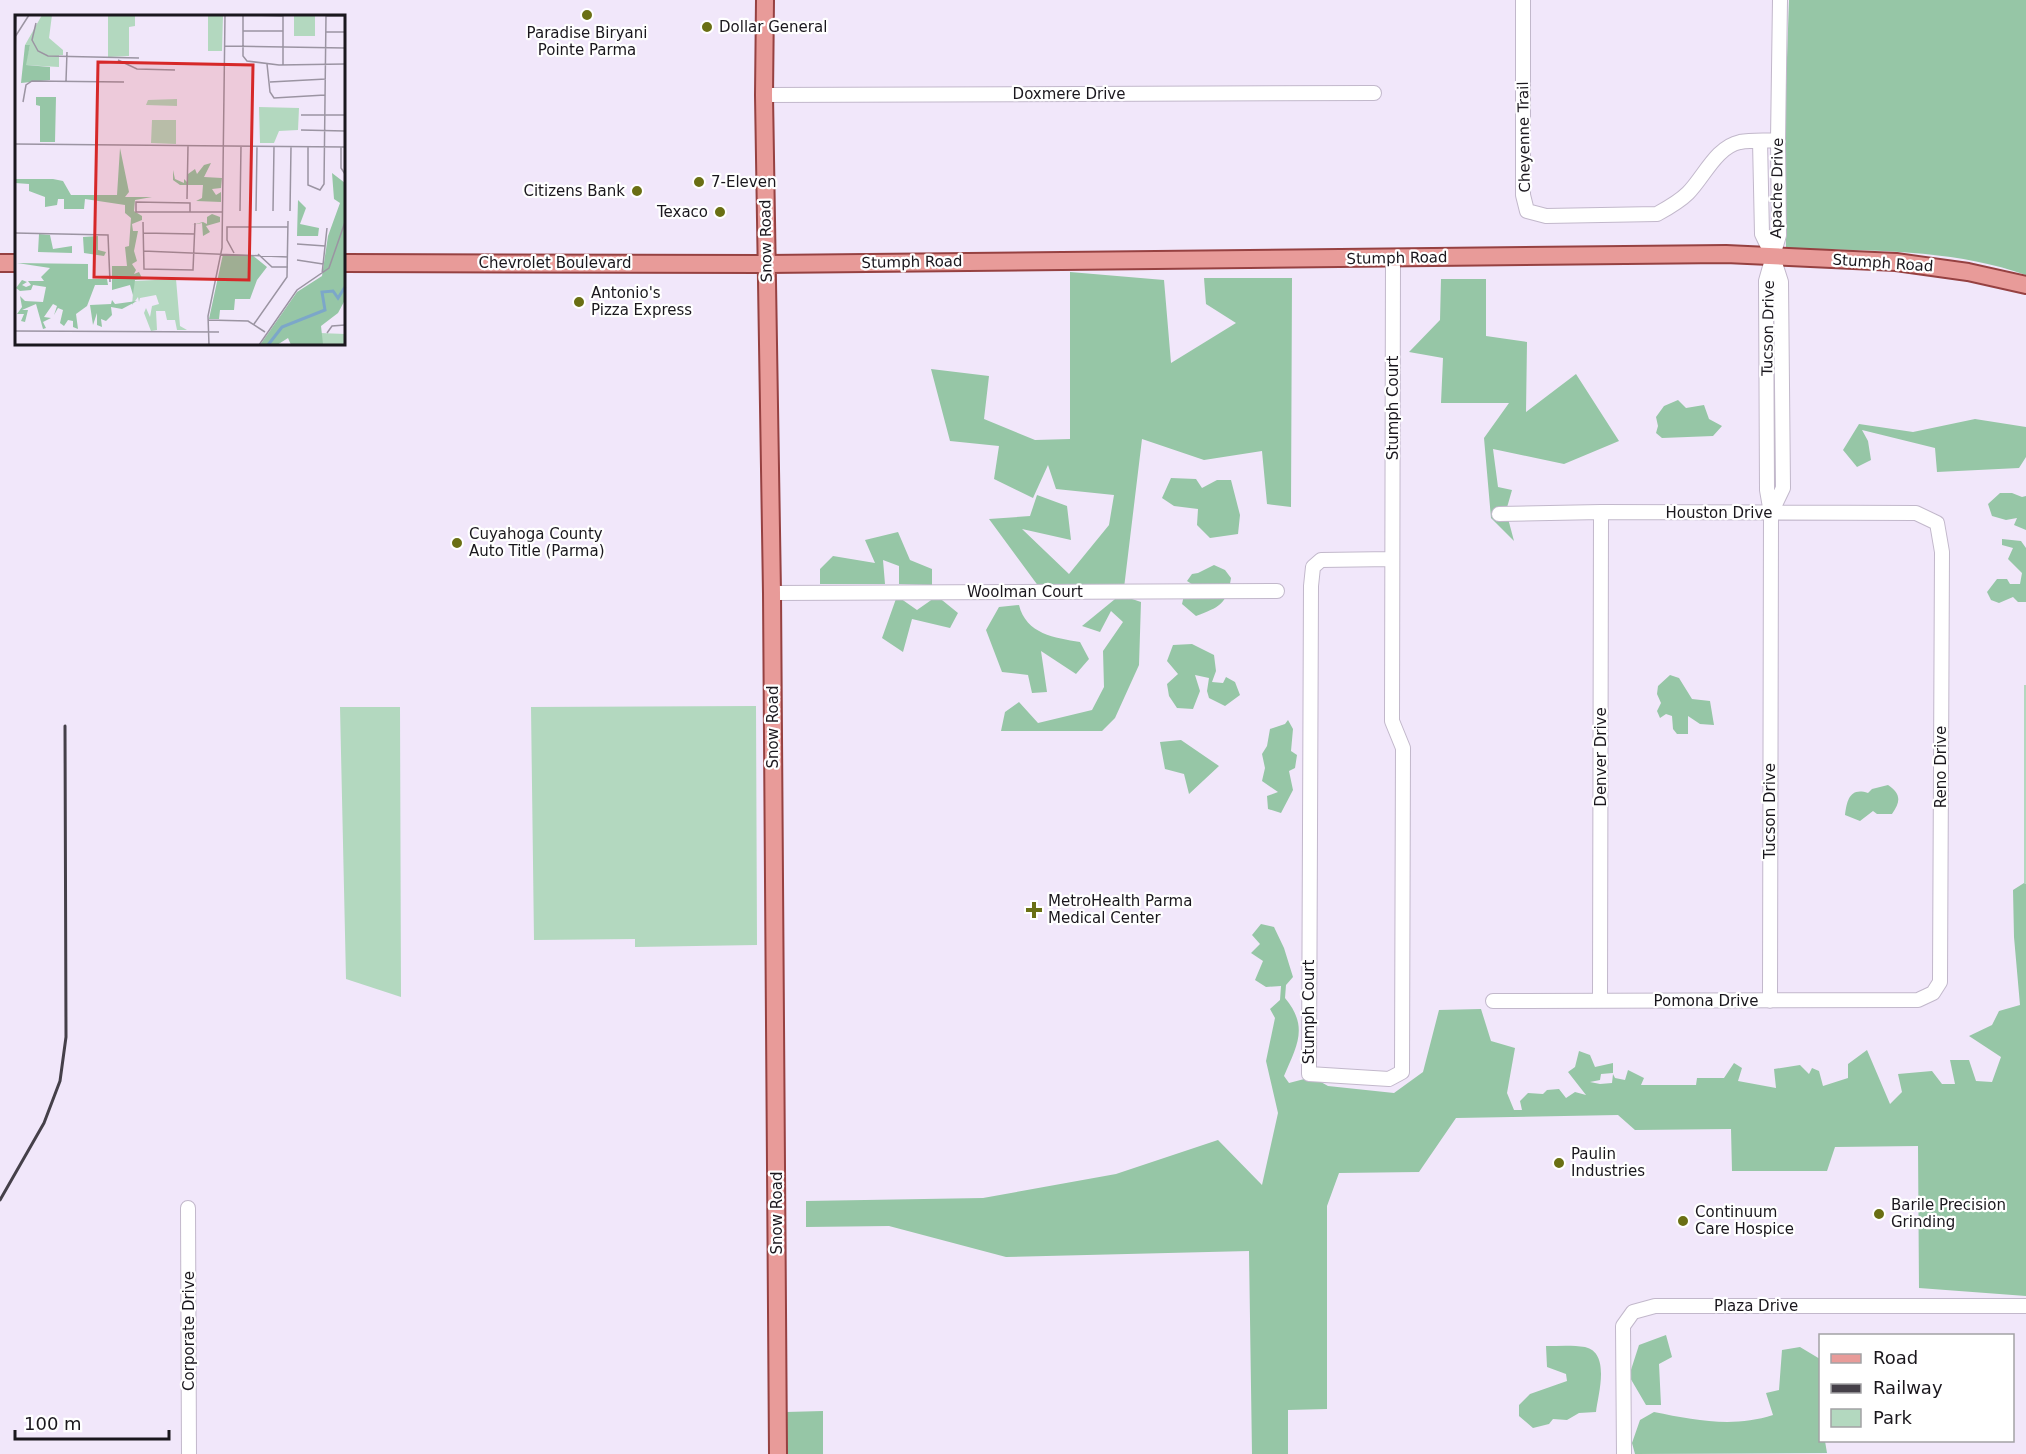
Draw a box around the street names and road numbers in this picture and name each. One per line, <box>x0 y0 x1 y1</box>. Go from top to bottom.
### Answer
street label: Cheyenne Trail <box>1514 81 1534 193</box>
street label: Doxmere Drive <box>1013 85 1125 103</box>
street label: Apache Drive <box>1767 137 1787 239</box>
street label: Snow Road <box>756 199 776 283</box>
street label: Stumph Road <box>1346 248 1448 268</box>
street label: Stumph Road <box>1832 251 1934 275</box>
street label: Stumph Road <box>861 252 963 272</box>
street label: Chevrolet Boulevard <box>478 254 632 272</box>
street label: Tucson Drive <box>1758 280 1778 377</box>
street label: Stumph Court <box>1384 356 1402 460</box>
street label: Houston Drive <box>1665 504 1773 522</box>
street label: Woolman Court <box>967 583 1083 601</box>
street label: Snow Road <box>764 686 782 768</box>
street label: Denver Drive <box>1592 707 1610 807</box>
street label: Reno Drive <box>1932 726 1950 808</box>
street label: Tucson Drive <box>1761 763 1779 860</box>
street label: Stumph Court <box>1300 960 1318 1064</box>
street label: Pomona Drive <box>1654 992 1758 1010</box>
street label: Snow Road <box>768 1172 786 1254</box>
street label: Corporate Drive <box>180 1271 198 1391</box>
street label: Plaza Drive <box>1714 1297 1798 1315</box>

